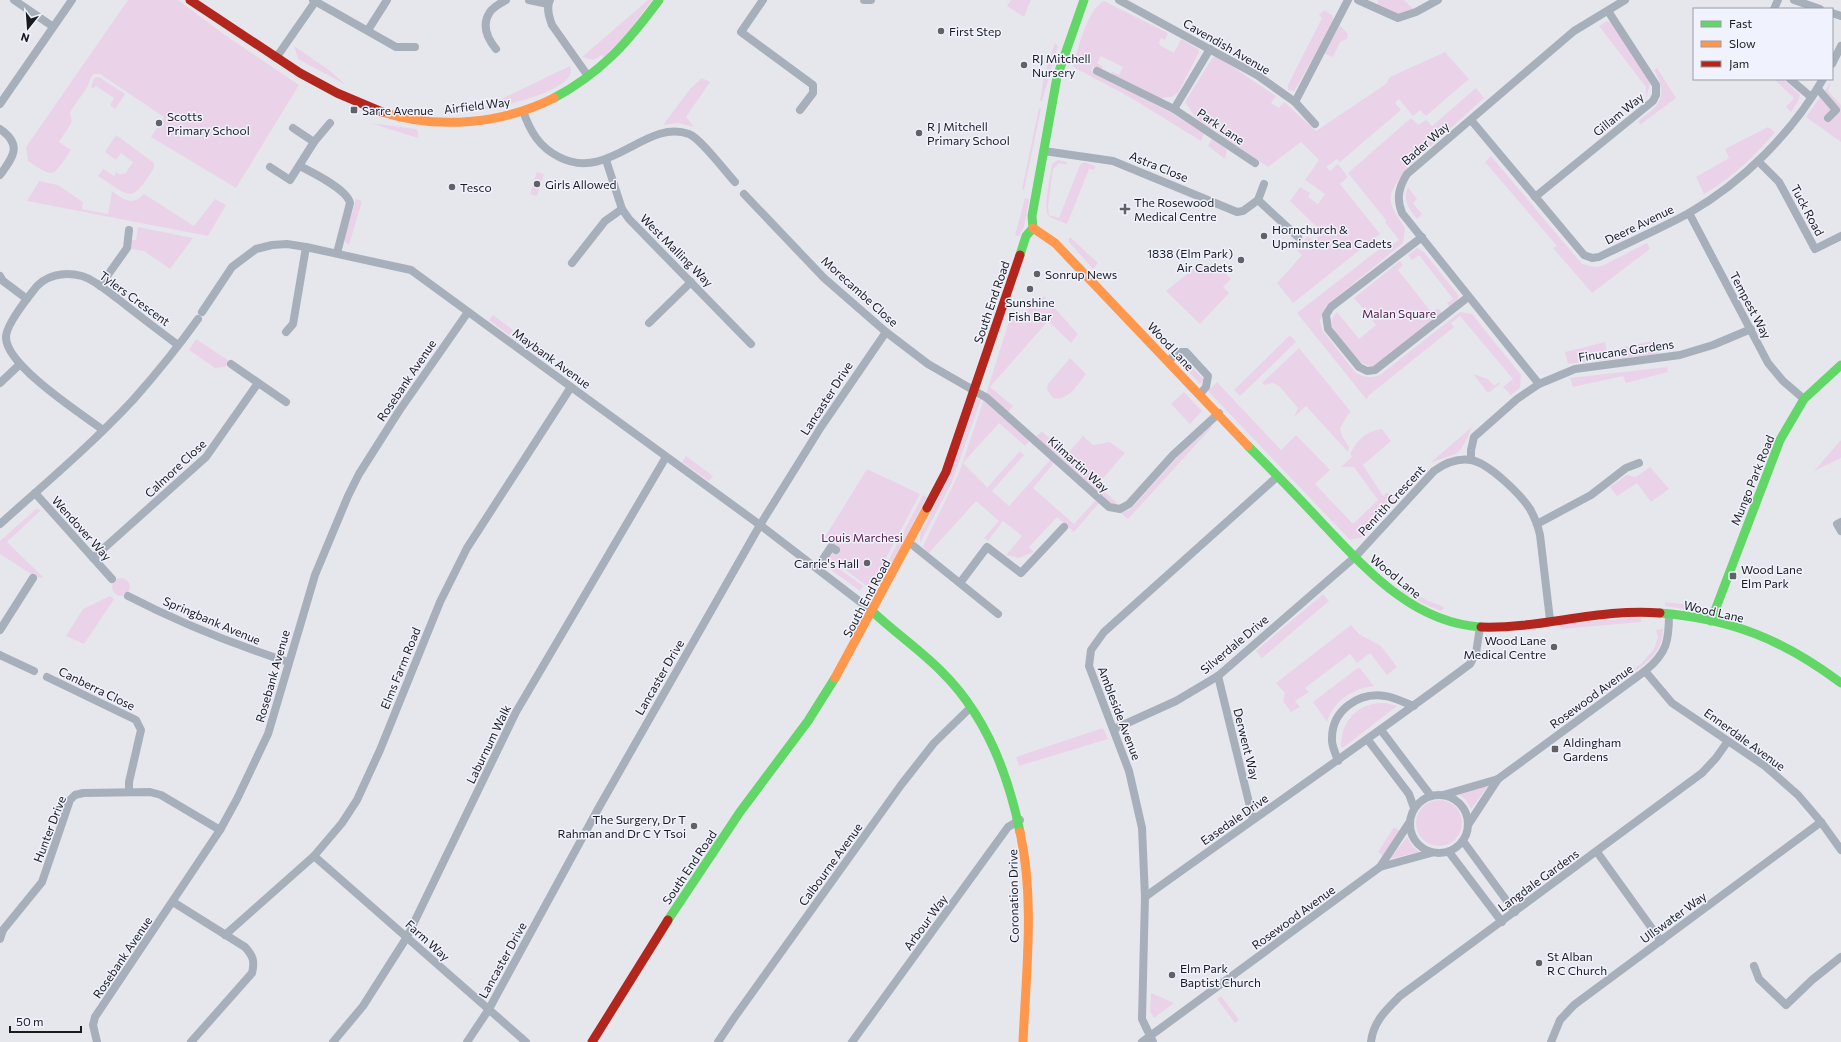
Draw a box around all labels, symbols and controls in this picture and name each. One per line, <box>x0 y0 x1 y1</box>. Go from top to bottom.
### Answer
north arrow <box>8 8 48 48</box>
legend <box>1693 8 1833 80</box>
street label: Cavendish Avenue <box>1181 15 1273 77</box>
text: Fast <box>1729 16 1752 30</box>
place label: First Step <box>949 24 1001 38</box>
marker: First Step <box>936 26 946 36</box>
text: N <box>19 31 31 45</box>
text: Slow <box>1729 36 1756 50</box>
place label: RJ Mitchell Nursery <box>1032 51 1090 79</box>
text: Jam <box>1729 56 1749 71</box>
marker: RJ Mitchell Nursery <box>1019 60 1029 70</box>
street label: Gillam Way <box>1590 89 1646 139</box>
street label: Airfield Way <box>443 94 511 116</box>
place label: Sarre Avenue <box>362 103 433 117</box>
marker: Sarre Avenue <box>349 105 359 115</box>
street label: Park Lane <box>1195 105 1247 147</box>
place label: Scotts Primary School <box>167 109 250 137</box>
marker: Scotts Primary School <box>154 118 164 128</box>
place label: R J Mitchell Primary School <box>927 119 1010 147</box>
street label: Bader Way <box>1398 119 1452 167</box>
marker: R J Mitchell Primary School <box>914 128 924 138</box>
street label: Astra Close <box>1128 148 1190 184</box>
place label: Girls Allowed <box>545 177 617 191</box>
marker: Girls Allowed <box>532 179 542 189</box>
place label: Tesco <box>460 180 492 194</box>
marker: Tesco <box>447 182 457 192</box>
street label: Tuck Road <box>1789 182 1827 238</box>
place label: The Rosewood Medical Centre <box>1134 195 1217 223</box>
street label: Deere Avenue <box>1602 201 1676 247</box>
marker: The Rosewood Medical Centre <box>1119 203 1131 215</box>
street label: West Malling Way <box>638 211 716 289</box>
place label: Hornchurch & Upminster Sea Cadets <box>1272 222 1392 250</box>
marker: Hornchurch & Upminster Sea Cadets <box>1259 231 1269 241</box>
place label: 1838 (Elm Park) Air Cadets <box>1147 246 1233 274</box>
street label: Morecambe Close <box>819 253 901 329</box>
marker: 1838 (Elm Park) Air Cadets <box>1236 255 1246 265</box>
street label: South End Road <box>970 259 1012 345</box>
place label: Sonrup News <box>1045 267 1117 281</box>
street label: Tylers Crescent <box>97 268 173 328</box>
marker: Sonrup News <box>1032 269 1042 279</box>
street label: Tempest Way <box>1728 269 1774 341</box>
marker: Sunshine Fish Bar <box>1025 284 1035 294</box>
place label: Sunshine Fish Bar <box>1005 295 1055 323</box>
park label: Malan Square <box>1362 306 1436 320</box>
street label: Wood Lane <box>1145 319 1197 373</box>
street label: Maybank Avenue <box>510 325 594 391</box>
street label: Rosebank Avenue <box>373 336 439 424</box>
street label: Finucane Gardens <box>1577 336 1675 364</box>
street label: Lancaster Drive <box>797 359 855 437</box>
street label: Kilmartin Way <box>1046 433 1112 495</box>
street label: Mungo Park Road <box>1727 433 1777 527</box>
street label: Calmore Close <box>142 436 208 500</box>
street label: Penrith Crescent <box>1355 462 1427 538</box>
street label: Wendover Way <box>49 493 115 563</box>
park label: Louis Marchesi <box>821 530 903 544</box>
street label: Wood Lane <box>1368 551 1424 601</box>
place label: Carrie's Hall <box>794 556 859 570</box>
street label: South End Road <box>840 557 892 639</box>
marker: Carrie's Hall <box>862 558 872 568</box>
place label: Wood Lane Elm Park <box>1741 562 1802 590</box>
marker: Wood Lane Elm Park <box>1728 571 1738 581</box>
street label: Springbank Avenue <box>161 593 263 647</box>
street label: Wood Lane <box>1683 597 1745 625</box>
street label: Silverdale Drive <box>1197 612 1271 676</box>
street label: Elms Farm Road <box>377 625 423 711</box>
street label: Rosebank Avenue <box>252 628 292 724</box>
place label: Wood Lane Medical Centre <box>1463 633 1546 661</box>
street label: Lancaster Drive <box>632 637 686 717</box>
marker: Wood Lane Medical Centre <box>1549 642 1559 652</box>
street label: Rosewood Avenue <box>1547 661 1635 731</box>
street label: Canberra Close <box>57 664 137 712</box>
street label: Ambleside Avenue <box>1096 664 1144 762</box>
street label: Laburnum Walk <box>463 702 513 786</box>
street label: Ennerdale Avenue <box>1702 705 1788 773</box>
street label: Derwent Way <box>1231 707 1263 781</box>
place label: Aldingham Gardens <box>1563 735 1621 763</box>
marker: Aldingham Gardens <box>1550 744 1560 754</box>
street label: Easedale Drive <box>1198 791 1270 847</box>
street label: Hunter Drive <box>30 794 68 864</box>
place label: The Surgery, Dr T Rahman and Dr C Y Tsoi <box>557 812 686 840</box>
street label: Calbourne Avenue <box>795 820 865 908</box>
marker: The Surgery, Dr T Rahman and Dr C Y Tsoi <box>689 821 699 831</box>
street label: South End Road <box>659 827 719 907</box>
street label: Langdale Gardens <box>1495 846 1581 914</box>
street label: Coronation Drive <box>1005 849 1021 943</box>
street label: Rosewood Avenue <box>1249 882 1337 952</box>
street label: Ullswater Way <box>1637 888 1709 946</box>
street label: Arbour Way <box>900 892 950 952</box>
street label: Rosebank Avenue <box>89 913 155 1001</box>
street label: Farm Way <box>403 917 453 963</box>
street label: Lancaster Drive <box>475 919 529 1001</box>
place label: St Alban R C Church <box>1547 949 1607 977</box>
marker: St Alban R C Church <box>1534 958 1544 968</box>
place label: Elm Park Baptist Church <box>1180 961 1261 989</box>
marker: Elm Park Baptist Church <box>1167 970 1177 980</box>
scale bar <box>10 1008 81 1034</box>
text: 50 m <box>16 1014 44 1028</box>

